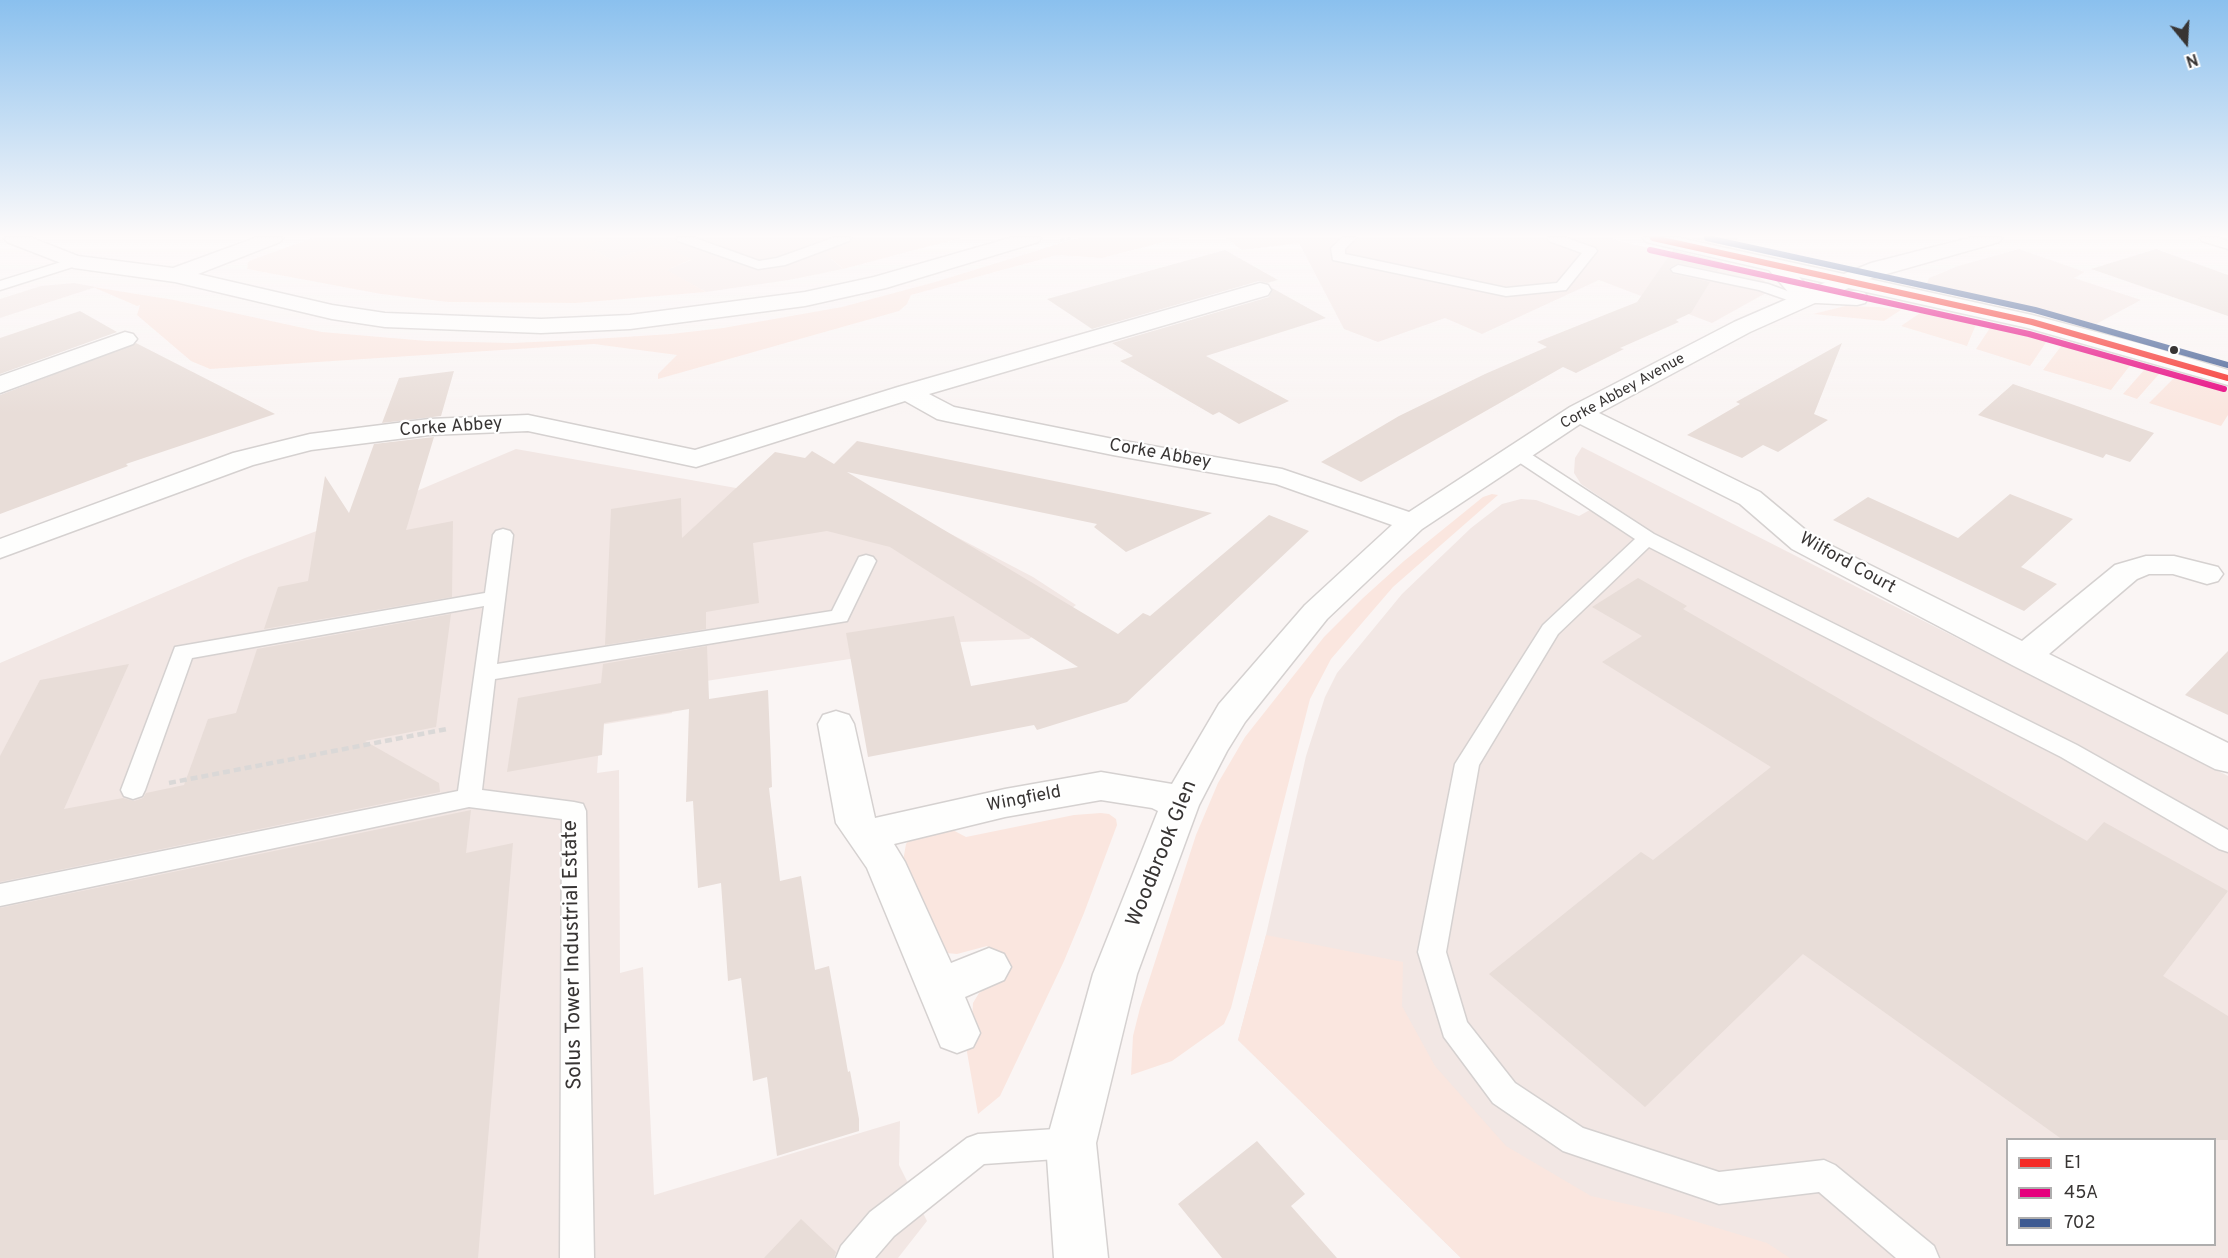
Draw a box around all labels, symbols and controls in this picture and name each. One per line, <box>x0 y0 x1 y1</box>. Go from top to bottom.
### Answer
north arrow <box>2156 12 2216 72</box>
text: N <box>2183 48 2200 70</box>
unlabelled marker <box>2168 344 2180 356</box>
street label: Corke Abbey Avenue <box>1558 350 1688 434</box>
street label: Corke Abbey <box>399 414 503 442</box>
street label: Corke Abbey <box>1107 435 1213 475</box>
street label: Wilford Court <box>1795 529 1899 599</box>
street label: Woodbrook Glen <box>1122 777 1204 931</box>
street label: Wingfield <box>985 782 1063 818</box>
street label: Solus Tower Industrial Estate <box>559 820 589 1090</box>
legend <box>2006 1138 2216 1246</box>
text: E1 <box>2064 1152 2082 1175</box>
text: 45A <box>2064 1182 2098 1205</box>
text: 702 <box>2064 1212 2095 1235</box>

